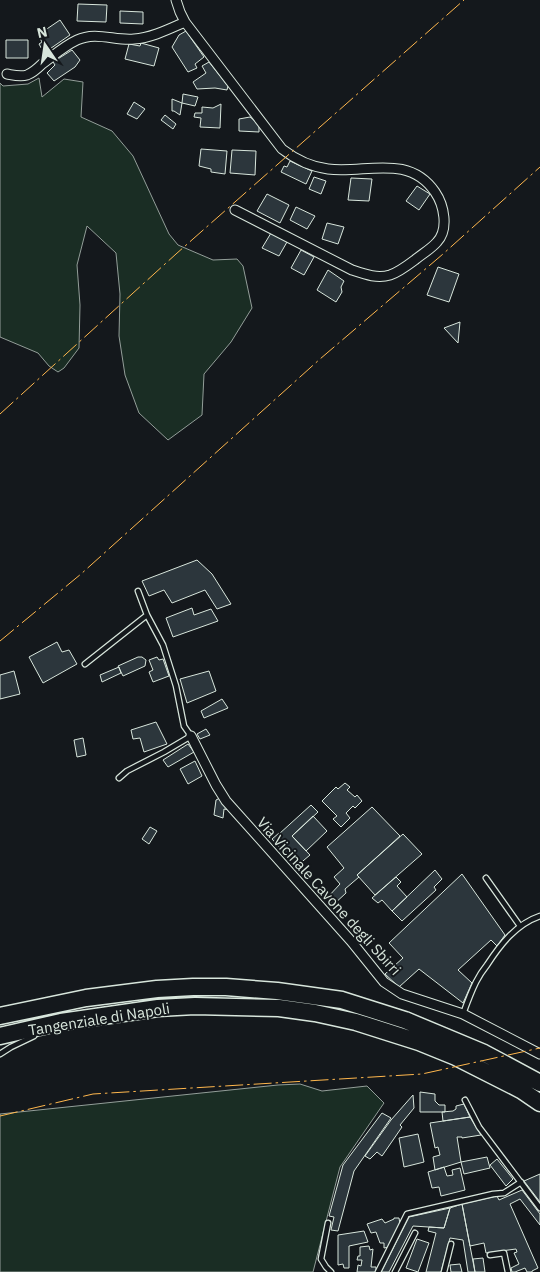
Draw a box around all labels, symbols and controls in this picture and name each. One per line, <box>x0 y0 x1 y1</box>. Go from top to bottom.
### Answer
north arrow <box>20 20 70 70</box>
text: N <box>35 22 49 42</box>
street label: Via Vicinale Cavone degli Sbirri <box>253 813 405 979</box>
street label: Tangenziale di Napoli <box>27 998 171 1040</box>

